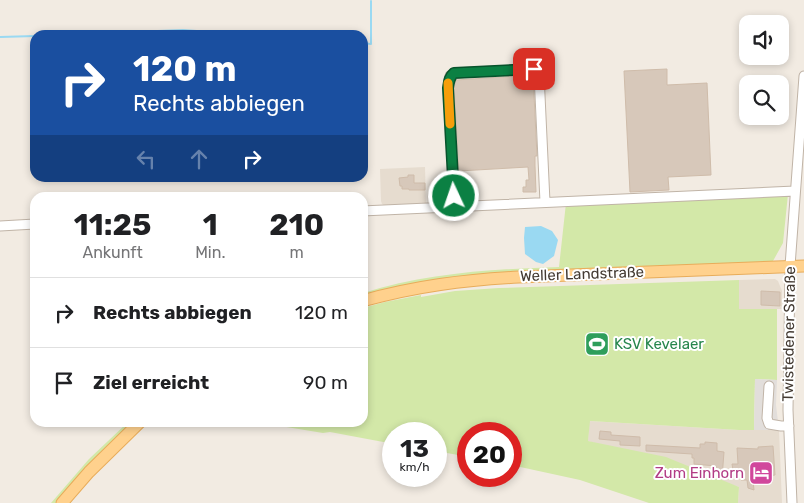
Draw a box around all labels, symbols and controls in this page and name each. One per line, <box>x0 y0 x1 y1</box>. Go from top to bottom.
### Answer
map controls <box>739 15 789 125</box>
button: sound <box>739 15 789 65</box>
text: 120 m <box>133 48 236 90</box>
pin <box>513 48 555 90</box>
icon: right <box>50 50 115 115</box>
icon: arrive <box>520 55 548 83</box>
button: search <box>739 75 789 125</box>
text: Rechts abbiegen <box>133 90 305 117</box>
icon: left <box>132 145 160 173</box>
icon: ahead <box>185 145 213 173</box>
icon: right <box>238 145 266 173</box>
position arrow <box>427 169 479 221</box>
text: 11:25 <box>74 207 151 243</box>
text: 1 <box>203 207 218 243</box>
text: 210 <box>269 207 324 243</box>
text: Ankunft <box>82 243 143 262</box>
text: Min. <box>195 243 225 262</box>
text: m <box>290 243 304 262</box>
street label: Weller Landstraße <box>520 263 644 285</box>
street label: Twistedener Straße <box>779 266 799 402</box>
icon: right <box>50 299 78 327</box>
text: Rechts abbiegen <box>93 301 252 324</box>
text: 120 m <box>295 301 348 324</box>
sports icon: KSV Kevelaer <box>584 331 610 357</box>
place label: KSV Kevelaer <box>614 335 704 353</box>
icon: arrive <box>50 369 78 397</box>
text: Ziel erreicht <box>93 371 209 394</box>
text: 90 m <box>303 371 348 394</box>
speed limit sign: 20 <box>457 422 522 487</box>
text: 13 <box>400 434 429 463</box>
text: km/h <box>400 460 429 474</box>
hotel icon: Zum Einhorn <box>748 460 774 486</box>
place label: Zum Einhorn <box>655 464 744 482</box>

